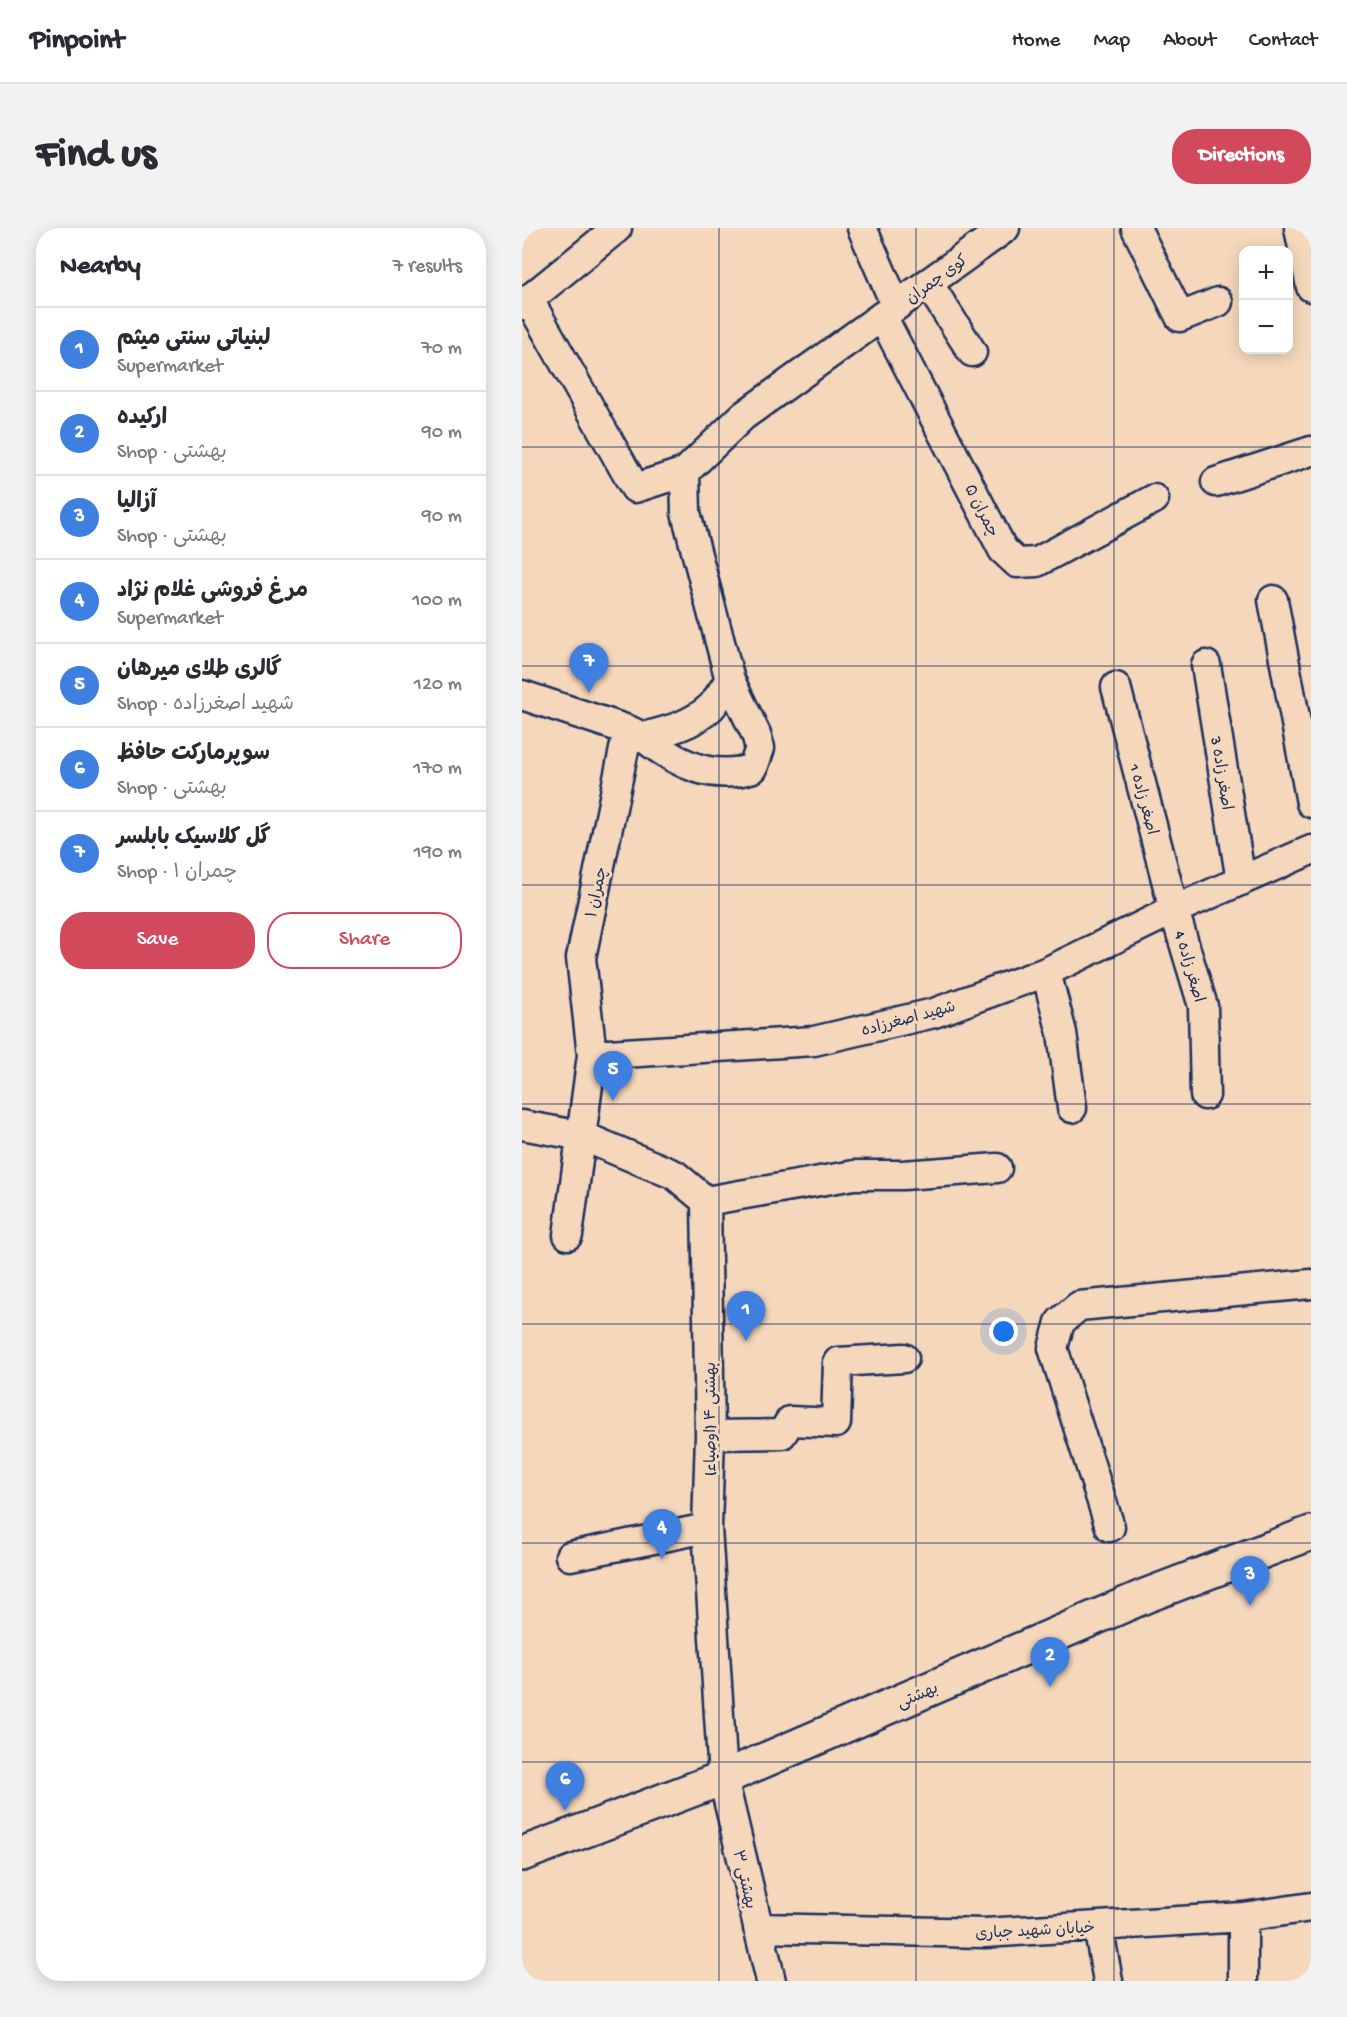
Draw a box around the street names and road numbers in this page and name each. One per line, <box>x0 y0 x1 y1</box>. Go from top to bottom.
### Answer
street label: کوی چمران <box>903 252 973 310</box>
street label: چمران ۵ <box>959 482 1001 541</box>
street label: اصغر زاده 3 <box>1204 734 1235 812</box>
street label: اصغر زاده 1 <box>1123 761 1160 837</box>
street label: چمران ۱ <box>584 866 613 920</box>
street label: اصغر زاده 4 <box>1168 929 1207 1005</box>
street label: شهید اصغرزاده <box>860 999 958 1042</box>
street label: بهشتی ۴ (اوصیاء) <box>703 1362 722 1476</box>
street label: بهشتی <box>895 1680 942 1714</box>
street label: بهشتی ۳ <box>727 1848 759 1911</box>
street label: خیابان شهید جباری <box>975 1920 1096 1945</box>

